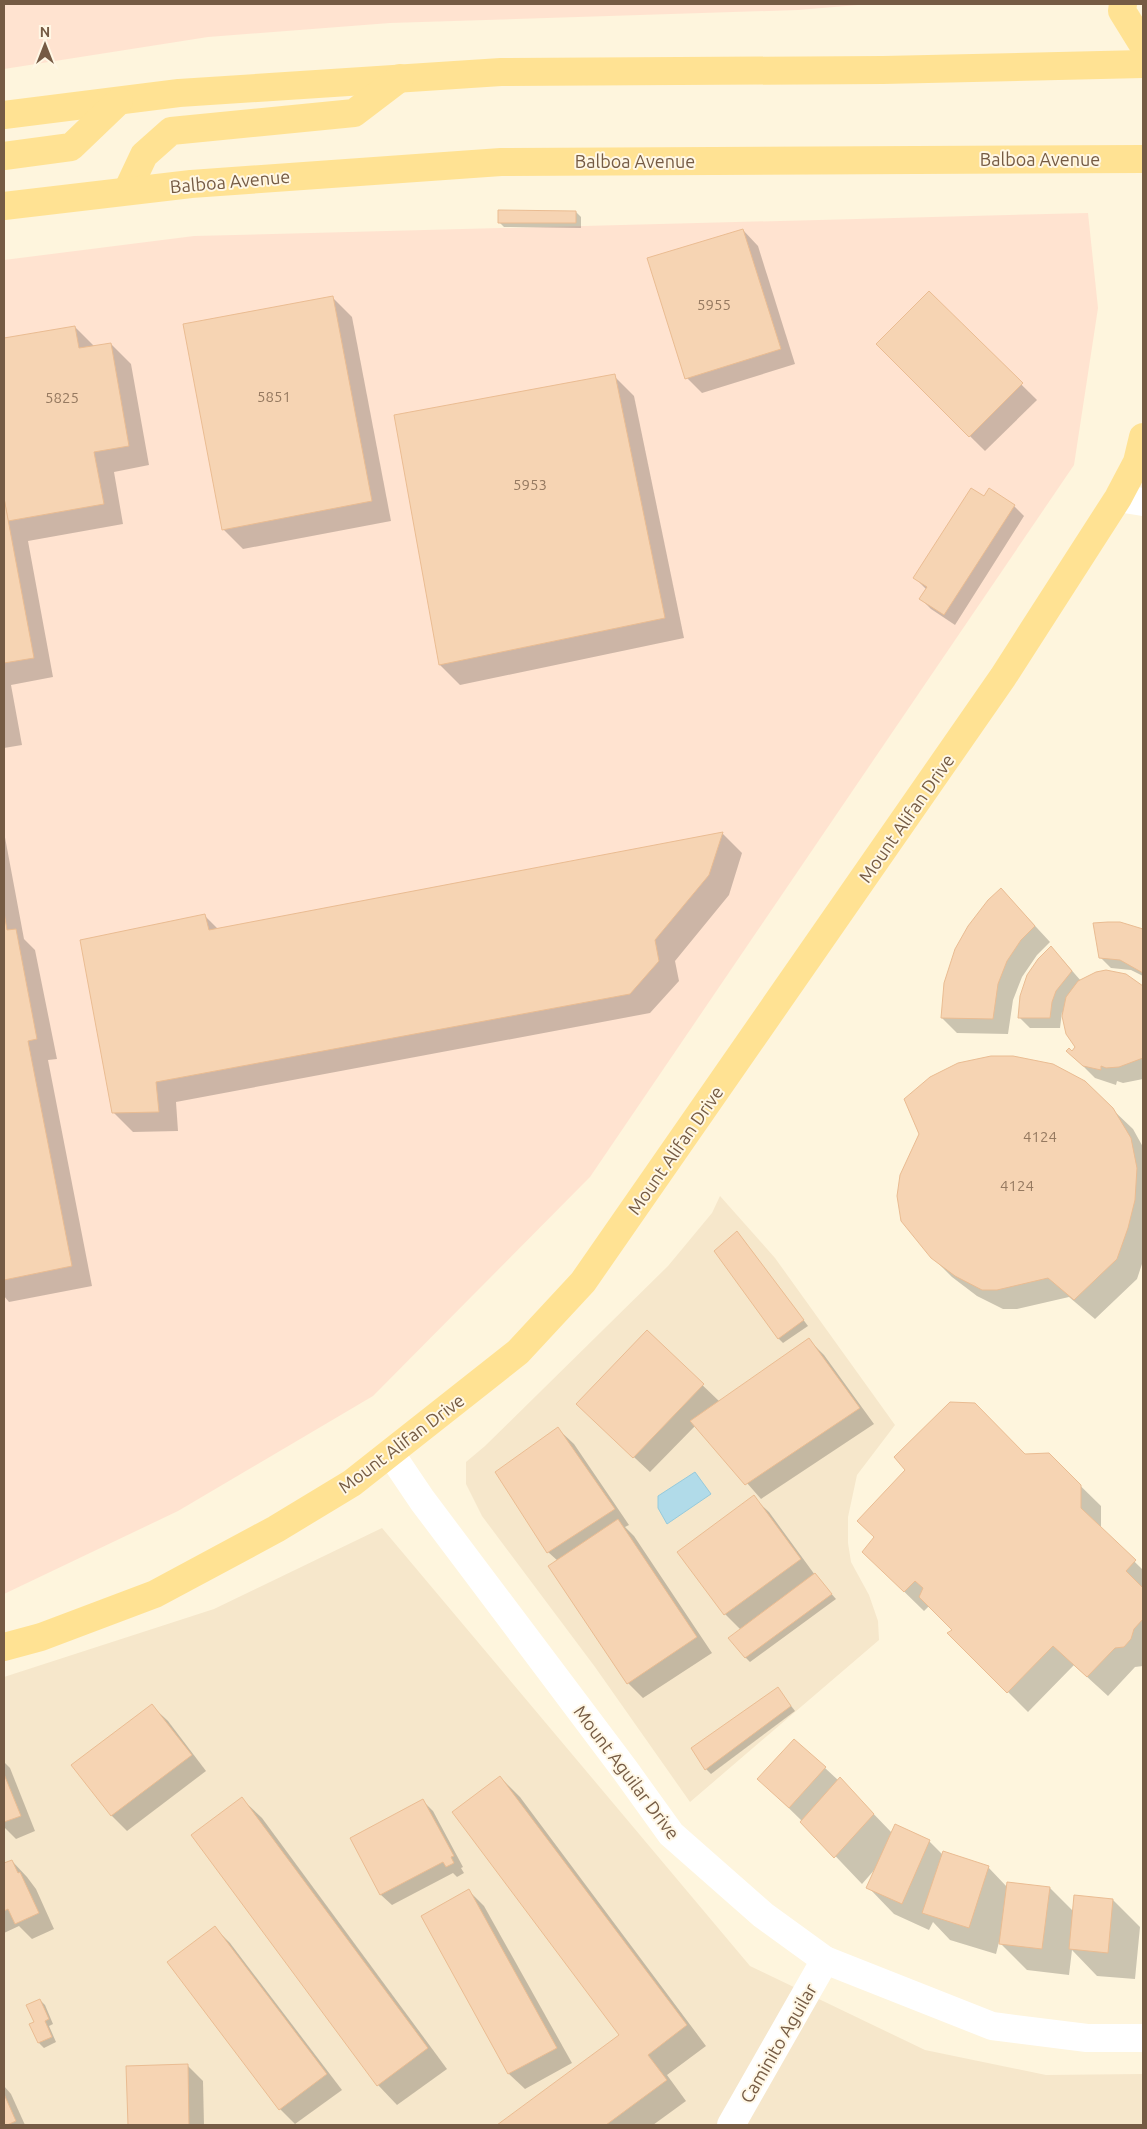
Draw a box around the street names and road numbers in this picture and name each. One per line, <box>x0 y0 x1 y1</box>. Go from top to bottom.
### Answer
street label: Balboa Avenue <box>980 149 1100 169</box>
street label: Balboa Avenue <box>575 151 695 171</box>
street label: Balboa Avenue <box>169 166 291 196</box>
street label: Mount Alifan Drive <box>854 750 958 886</box>
street label: Mount Alifan Drive <box>623 1082 727 1218</box>
street label: Mount Alifan Drive <box>334 1389 468 1497</box>
street label: Mount Aguilar Drive <box>570 1701 684 1843</box>
street label: Caminito Aguilar <box>736 1980 820 2106</box>

